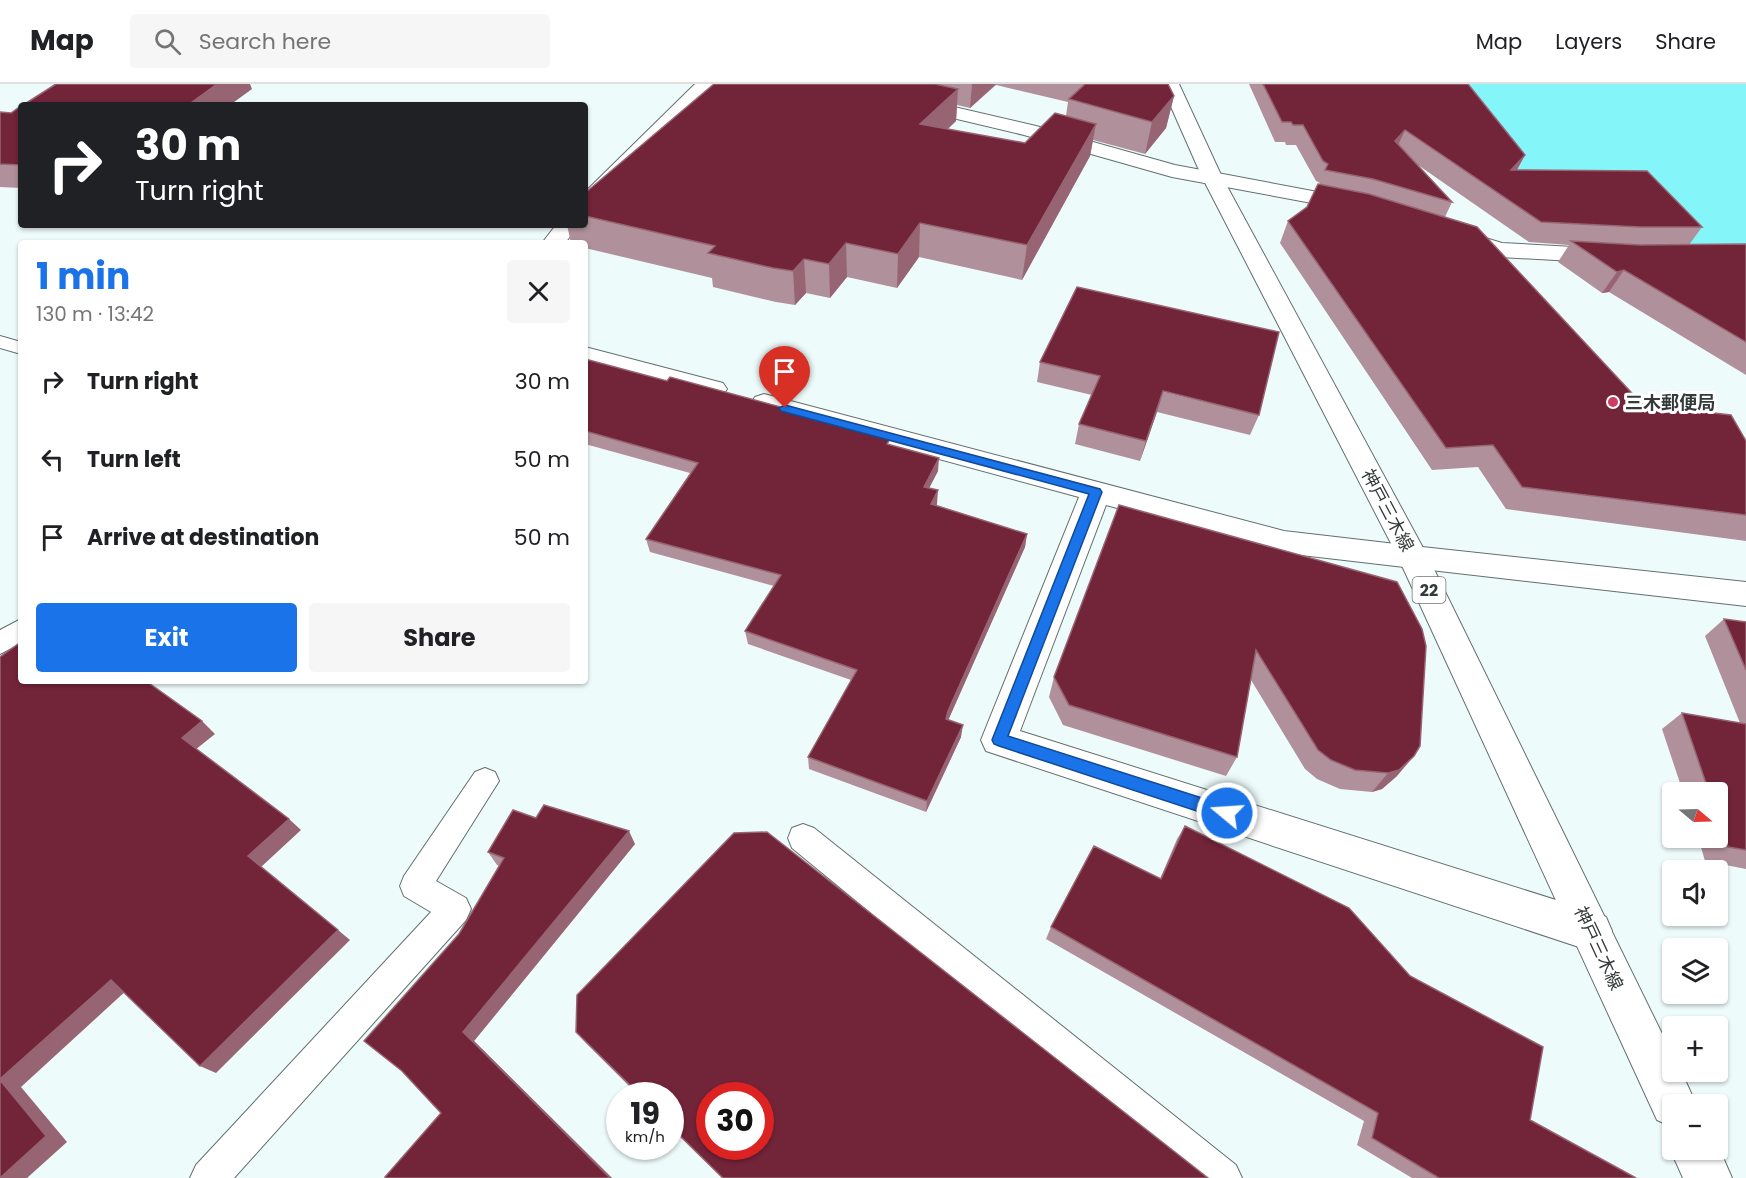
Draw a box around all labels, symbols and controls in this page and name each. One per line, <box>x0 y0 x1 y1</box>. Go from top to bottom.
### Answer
search box <box>130 14 550 68</box>
text: Map <box>30 21 94 60</box>
icon: search <box>151 25 184 58</box>
text: Search here <box>199 26 331 57</box>
text: Map <box>1476 27 1522 56</box>
text: Layers <box>1555 27 1622 56</box>
text: Share <box>1655 27 1716 56</box>
text: 30 m <box>135 116 241 175</box>
icon: right <box>36 126 114 204</box>
text: Turn right <box>135 172 264 209</box>
text: 1 min <box>36 251 130 302</box>
button: close <box>507 260 570 323</box>
text: 130 m · 13:42 <box>36 300 154 328</box>
pin <box>759 346 810 408</box>
icon: arrive <box>768 355 801 388</box>
icon: right <box>36 365 69 398</box>
text: Turn right <box>87 366 198 397</box>
text: 30 m <box>515 366 570 397</box>
place label: 三木郵便局 <box>1625 390 1715 415</box>
marker: 三木郵便局 <box>1606 395 1620 409</box>
icon: left <box>36 443 69 476</box>
text: Turn left <box>87 444 181 475</box>
text: 50 m <box>514 444 570 475</box>
street label: 神戸三木線 <box>1356 464 1420 556</box>
icon: arrive <box>36 521 69 554</box>
text: Arrive at destination <box>87 522 319 553</box>
text: 50 m <box>514 522 570 553</box>
road number: 22 <box>1412 577 1446 603</box>
button: Exit <box>36 603 297 672</box>
button: Share <box>309 603 570 672</box>
position arrow <box>1195 781 1259 845</box>
north arrow <box>1662 782 1728 848</box>
map controls <box>1662 782 1728 1160</box>
button: sound <box>1662 860 1728 926</box>
street label: 神戸三木線 <box>1569 902 1629 994</box>
button: layers <box>1662 938 1728 1004</box>
button: + <box>1662 1016 1728 1082</box>
speed limit sign: 30 <box>696 1082 774 1160</box>
text: 19 <box>630 1092 660 1135</box>
button: − <box>1662 1094 1728 1160</box>
text: km/h <box>625 1126 665 1147</box>

